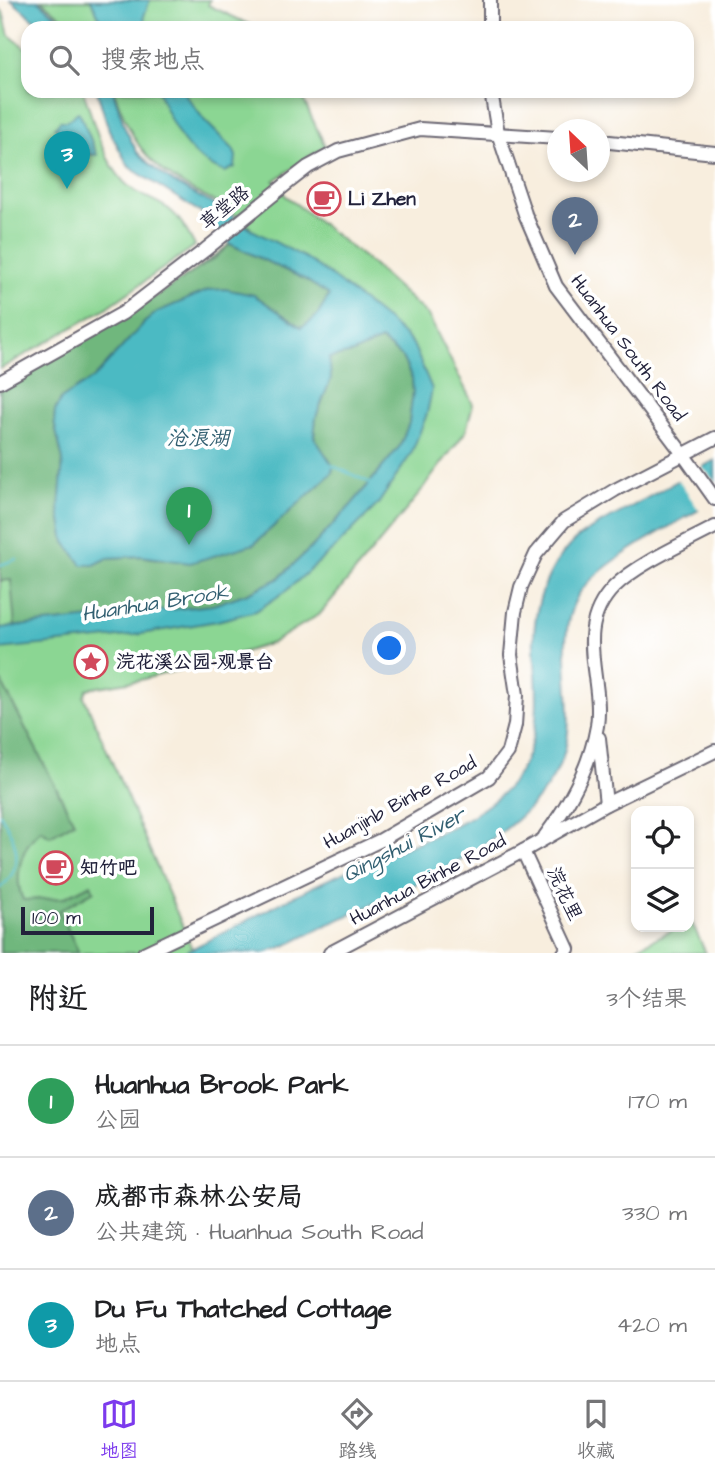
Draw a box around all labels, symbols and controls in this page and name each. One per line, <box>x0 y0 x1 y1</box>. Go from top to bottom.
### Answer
search box <box>21 21 694 98</box>
icon: search <box>45 41 83 79</box>
text: 搜索地点 <box>101 42 205 78</box>
north arrow <box>547 119 610 182</box>
pin: 3 <box>44 131 90 189</box>
street label: 草堂路 <box>194 180 256 236</box>
cafe icon: Li Zhen <box>305 180 343 218</box>
place label: Li Zhen <box>348 186 416 213</box>
pin: 2 <box>552 197 598 255</box>
street label: Huanhua South Road <box>564 269 692 427</box>
water label: 沧浪湖 <box>167 424 231 453</box>
pin: 1 <box>166 487 212 545</box>
water label: Huanhua Brook <box>80 577 231 629</box>
your location <box>372 631 406 665</box>
place icon: 浣花溪公园-观景台 <box>72 643 110 681</box>
place label: 浣花溪公园-观景台 <box>116 649 274 676</box>
street label: Huanjinb Binhe Road <box>319 750 482 856</box>
water label: Qingshui River <box>338 799 473 890</box>
map controls <box>631 806 694 932</box>
button: locate <box>631 806 694 869</box>
street label: Huanhua Binhe Road <box>345 827 511 933</box>
cafe icon: 知竹吧 <box>37 849 75 887</box>
place label: 知竹吧 <box>80 855 137 882</box>
street label: 浣花里 <box>540 862 588 926</box>
button: layers <box>631 869 694 932</box>
scale bar <box>21 904 154 936</box>
text: 100 m <box>32 905 81 932</box>
text: 附近 <box>28 978 88 1020</box>
text: 3个结果 <box>606 983 687 1015</box>
text: Huanhua Brook Park <box>95 1067 348 1103</box>
text: 1 <box>50 1085 52 1117</box>
text: 170 m <box>628 1085 687 1117</box>
text: 公园 <box>95 1104 141 1136</box>
text: 成都市森林公安局 <box>95 1179 303 1215</box>
text: 2 <box>44 1197 58 1229</box>
text: 330 m <box>622 1197 687 1229</box>
text: 公共建筑 · Huanhua South Road <box>95 1216 424 1248</box>
text: Du Fu Thatched Cottage <box>95 1291 392 1327</box>
text: 3 <box>45 1309 57 1341</box>
text: 420 m <box>617 1309 687 1341</box>
text: 地点 <box>95 1328 141 1360</box>
tab: 地图 <box>100 1395 138 1465</box>
tab: 路线 <box>338 1395 377 1465</box>
tab: 收藏 <box>577 1395 615 1465</box>

